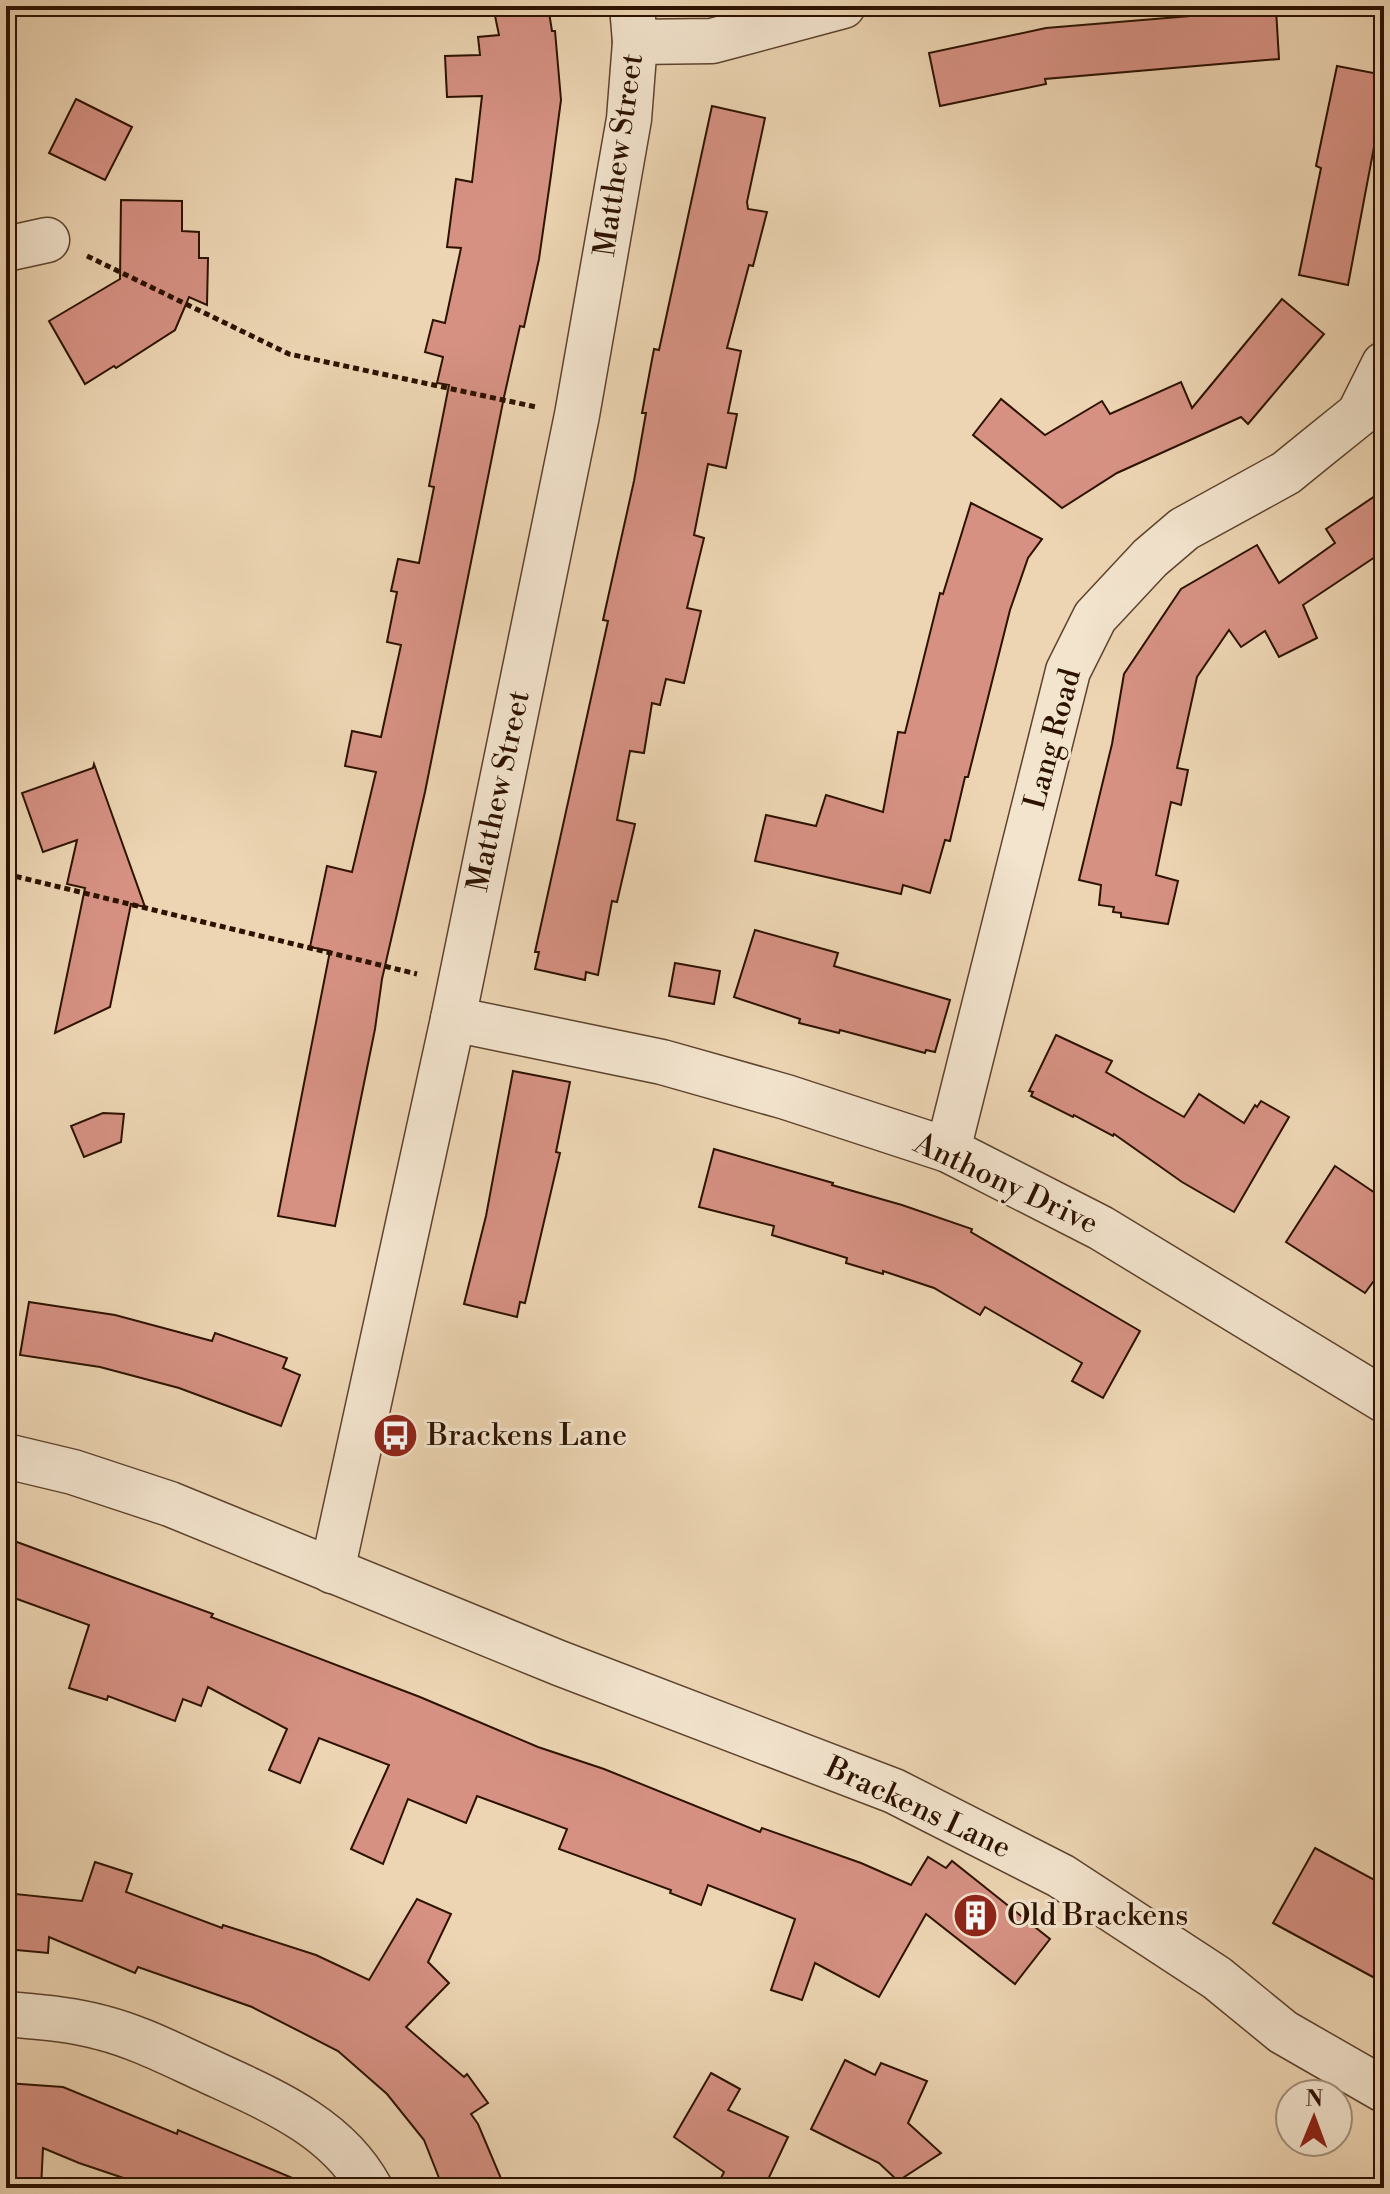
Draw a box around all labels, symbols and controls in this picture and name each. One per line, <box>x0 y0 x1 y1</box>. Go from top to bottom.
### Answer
street label: Matthew Street <box>586 51 652 259</box>
street label: Lang Road <box>1016 664 1090 814</box>
street label: Matthew Street <box>459 687 539 895</box>
street label: Anthony Drive <box>907 1124 1104 1243</box>
bus stop icon: Brackens Lane <box>372 1412 420 1460</box>
place label: Brackens Lane <box>426 1417 627 1455</box>
street label: Brackens Lane <box>818 1748 1017 1868</box>
building icon: Old Brackens <box>952 1892 1000 1940</box>
place label: Old Brackens <box>1007 1897 1188 1935</box>
north arrow <box>1274 2078 1354 2158</box>
text: N <box>1305 2086 1324 2113</box>

